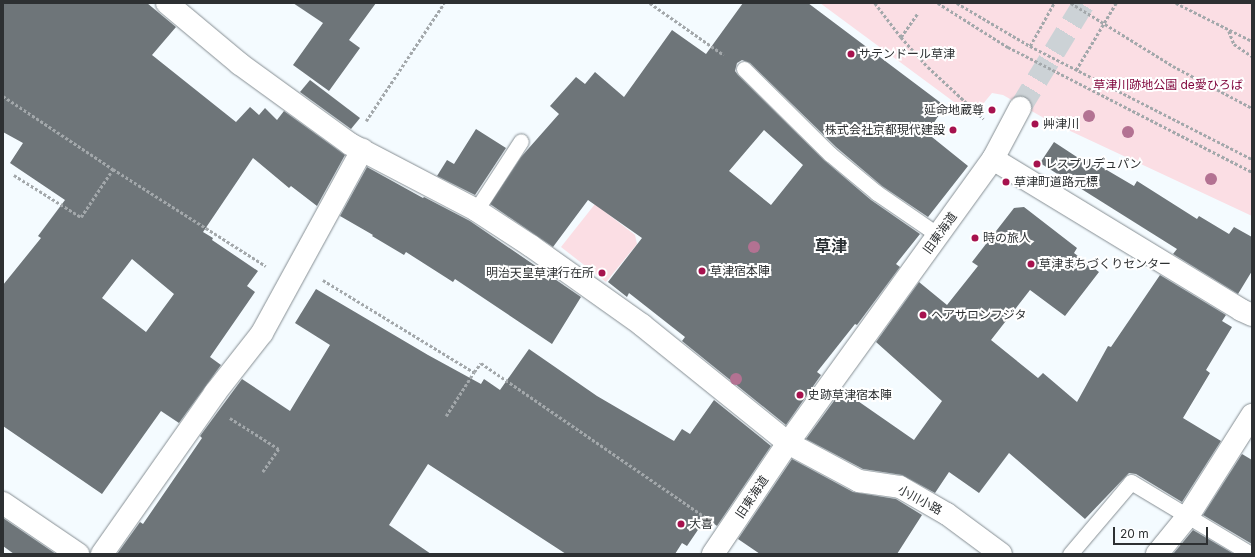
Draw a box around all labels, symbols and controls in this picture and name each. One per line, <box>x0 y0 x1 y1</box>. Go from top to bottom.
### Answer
place label: サテンドール草津 <box>859 47 955 61</box>
marker: サテンドール草津 <box>846 49 856 59</box>
park label: 草津川跡地公園 de愛ひろば <box>1093 78 1243 92</box>
place label: 延命地蔵尊 <box>924 103 984 117</box>
marker: 延命地蔵尊 <box>987 105 997 115</box>
place label: 艸津川 <box>1043 117 1079 131</box>
marker: 艸津川 <box>1030 119 1040 129</box>
place label: 株式会社京都現代建設 <box>825 123 945 137</box>
marker: 株式会社京都現代建設 <box>948 125 958 135</box>
place label: レスプリデュパン <box>1045 157 1141 171</box>
marker: レスプリデュパン <box>1032 159 1042 169</box>
place label: 草津町道路元標 <box>1014 175 1098 189</box>
marker: 草津町道路元標 <box>1001 177 1011 187</box>
street label: 旧東海道 <box>920 209 960 257</box>
place label: 時の旅人 <box>983 231 1031 245</box>
marker: 時の旅人 <box>970 233 980 243</box>
district label: 草津 <box>815 236 847 256</box>
place label: 草津まちづくりセンター <box>1039 257 1171 271</box>
marker: 草津まちづくりセンター <box>1026 259 1036 269</box>
place label: 草津宿本陣 <box>710 264 770 278</box>
place label: 明治天皇草津行在所 <box>486 266 594 280</box>
marker: 草津宿本陣 <box>697 266 707 276</box>
marker: 明治天皇草津行在所 <box>597 268 607 278</box>
place label: ヘアサロンフジタ <box>931 308 1027 322</box>
marker: ヘアサロンフジタ <box>918 310 928 320</box>
place label: 史跡草津宿本陣 <box>808 388 892 402</box>
marker: 史跡草津宿本陣 <box>795 390 805 400</box>
street label: 旧東海道 <box>733 473 771 521</box>
street label: 小川小路 <box>895 482 945 518</box>
place label: 大喜 <box>689 517 713 531</box>
marker: 大喜 <box>676 519 686 529</box>
scale bar <box>1115 519 1210 545</box>
text: 20 m <box>1120 526 1149 541</box>

